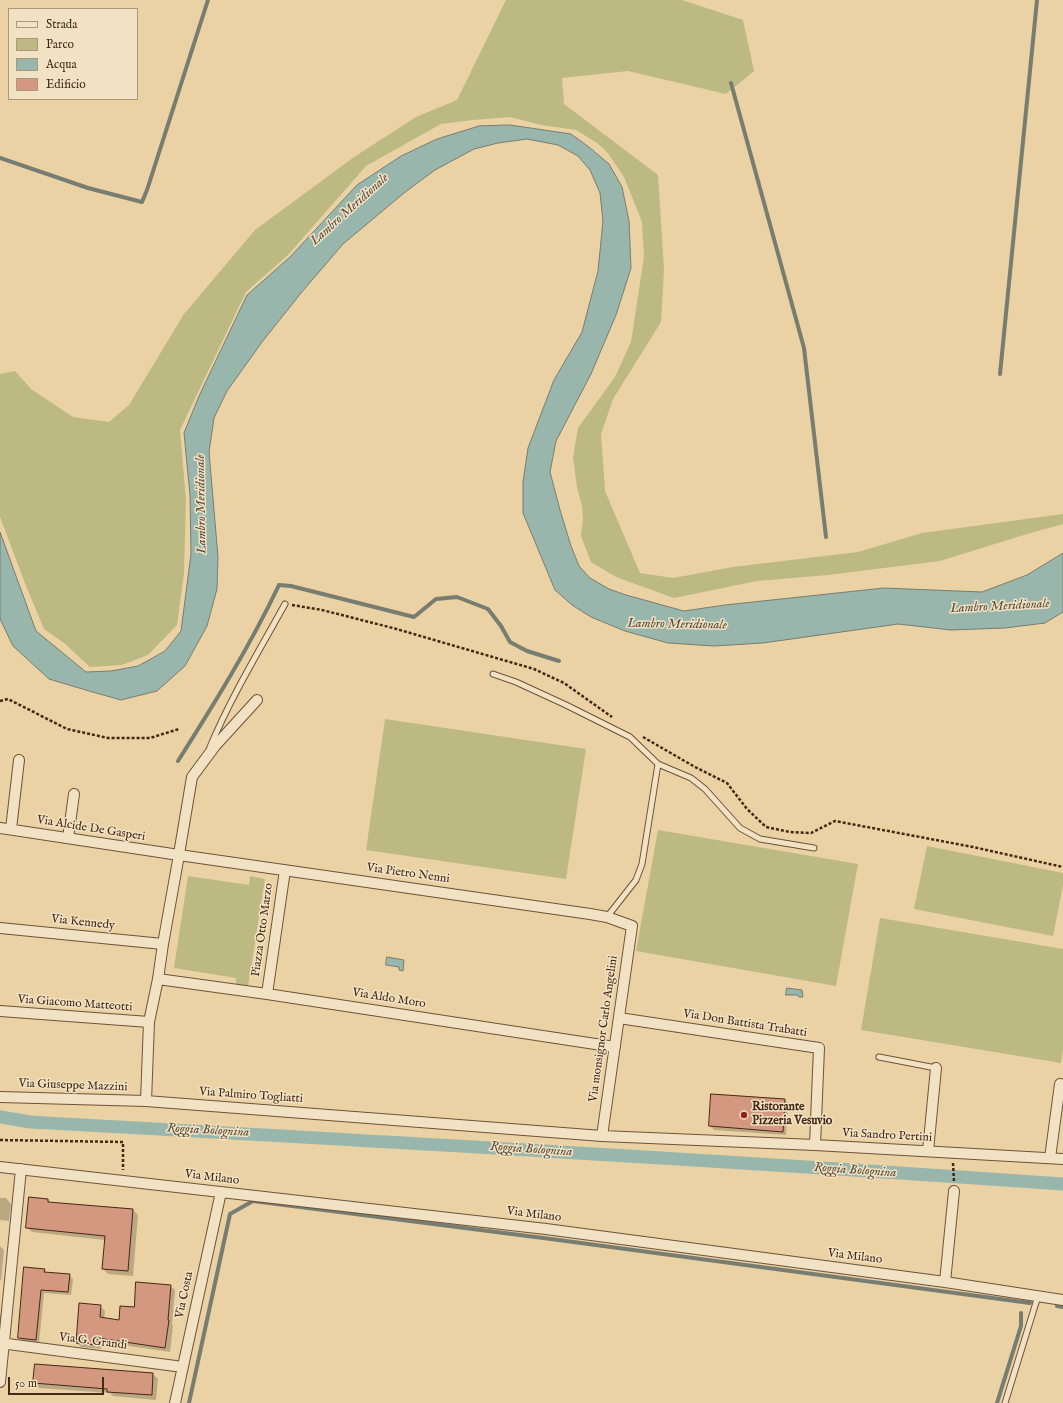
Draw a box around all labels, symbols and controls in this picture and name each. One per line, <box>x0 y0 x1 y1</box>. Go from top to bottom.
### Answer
legend <box>8 8 138 100</box>
text: Strada <box>46 17 77 32</box>
text: Parco <box>46 37 74 52</box>
text: Acqua <box>46 57 77 72</box>
text: Edificio <box>46 77 86 92</box>
water label: Lambro Meridionale <box>308 171 392 249</box>
water label: Lambro Meridionale <box>193 454 211 554</box>
water label: Lambro Meridionale <box>950 597 1050 617</box>
water label: Lambro Meridionale <box>627 616 727 634</box>
street label: Via Alcide De Gasperi <box>36 813 146 845</box>
street label: Via Pietro Nenni <box>366 861 450 887</box>
street label: Piazza Otto Marzo <box>249 882 277 978</box>
street label: Via Kennedy <box>51 913 115 933</box>
street label: Via monsignor Carlo Angelini <box>587 955 621 1103</box>
street label: Via Aldo Moro <box>351 986 427 1012</box>
street label: Via Giacomo Matteotti <box>17 993 133 1015</box>
street label: Via Don Battista Trabatti <box>682 1007 808 1041</box>
street label: Via Giuseppe Mazzini <box>18 1077 128 1095</box>
street label: Via Palmiro Togliatti <box>199 1085 303 1107</box>
place label: Ristorante Pizzeria Vesuvio <box>752 1101 832 1129</box>
marker: Ristorante Pizzeria Vesuvio <box>739 1110 749 1120</box>
water label: Roggia Bolognina <box>166 1121 250 1141</box>
street label: Via Sandro Pertini <box>842 1126 932 1146</box>
water label: Roggia Bolognina <box>489 1139 573 1161</box>
water label: Roggia Bolognina <box>813 1160 897 1182</box>
street label: Via Milano <box>184 1168 240 1188</box>
street label: Via Milano <box>506 1205 562 1225</box>
street label: Via Milano <box>827 1247 883 1267</box>
street label: Via Costa <box>173 1270 197 1320</box>
street label: Via G. Grandi <box>58 1331 128 1353</box>
scale bar <box>10 1369 106 1395</box>
text: 50 m <box>15 1376 37 1391</box>

